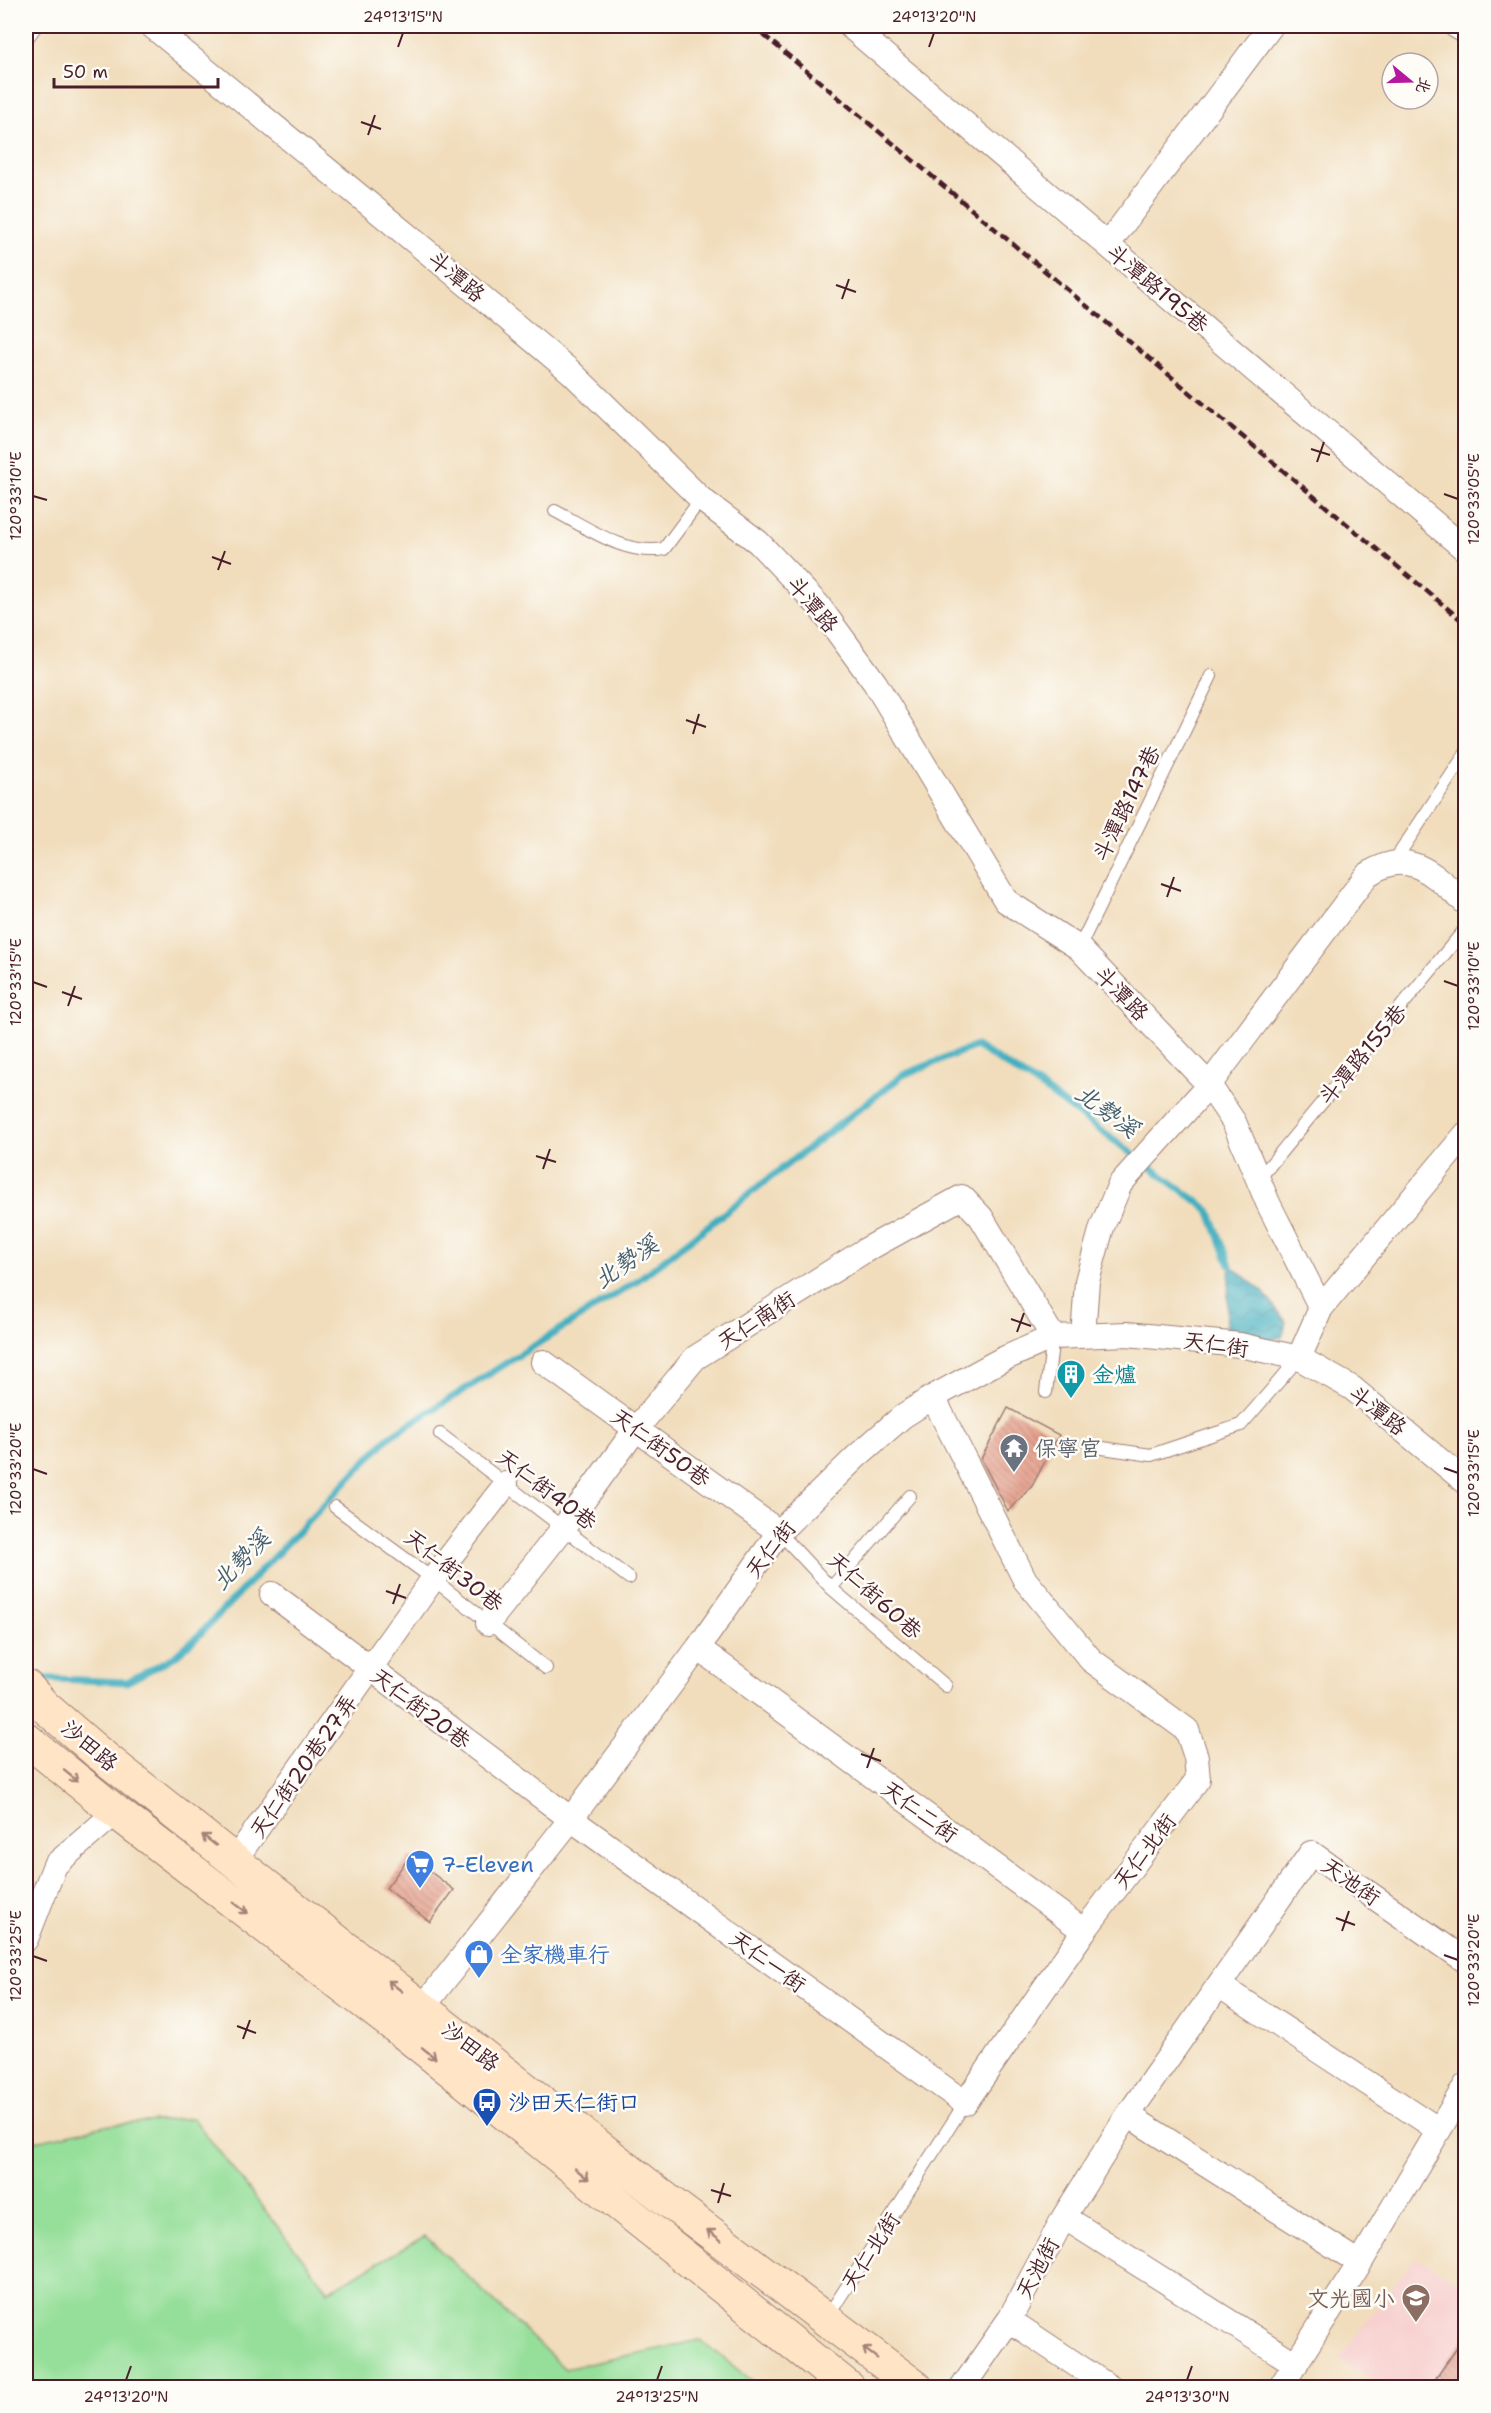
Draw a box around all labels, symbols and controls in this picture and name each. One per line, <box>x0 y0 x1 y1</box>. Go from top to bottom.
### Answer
text: 24°13'15"N <box>363 7 443 27</box>
text: 24°13'20"N <box>892 7 976 27</box>
scale bar <box>54 51 218 89</box>
north arrow <box>1380 51 1440 111</box>
text: 50 m <box>63 60 108 84</box>
text: 北 <box>1411 75 1436 97</box>
street label: 斗潭路195巷 <box>1101 237 1215 340</box>
street label: 斗潭路 <box>422 244 491 309</box>
text: 120°33'10"E <box>6 451 26 541</box>
text: 120°33'05"E <box>1464 453 1484 545</box>
street label: 斗潭路 <box>780 570 845 639</box>
street label: 斗潭路147巷 <box>1086 740 1167 866</box>
text: 120°33'15"E <box>6 938 26 1026</box>
text: 120°33'10"E <box>1464 941 1484 1031</box>
street label: 斗潭路 <box>1088 960 1155 1027</box>
street label: 斗潭路155巷 <box>1312 998 1413 1111</box>
water label: 北勢溪 <box>1068 1077 1147 1146</box>
water label: 北勢溪 <box>587 1227 666 1296</box>
street label: 天仁南街 <box>711 1284 801 1357</box>
street label: 天仁街 <box>1181 1326 1251 1363</box>
building icon: 金爐 <box>1055 1358 1087 1400</box>
place label: 金爐 <box>1092 1360 1137 1389</box>
street label: 斗潭路 <box>1343 1379 1413 1442</box>
street label: 天仁街50巷 <box>605 1401 716 1493</box>
text: 120°33'20"E <box>6 1423 26 1515</box>
text: 120°33'15"E <box>1464 1429 1484 1517</box>
temple icon: 保寧宮 <box>998 1432 1030 1474</box>
place label: 保寧宮 <box>1035 1434 1101 1463</box>
street label: 天仁街40巷 <box>491 1442 603 1537</box>
street label: 天仁街 <box>739 1514 802 1584</box>
water label: 北勢溪 <box>204 1522 279 1597</box>
street label: 天仁街30巷 <box>398 1523 509 1618</box>
street label: 天仁街60巷 <box>821 1545 928 1646</box>
street label: 天仁街20巷 <box>365 1661 477 1756</box>
street label: 天仁街20巷27弄 <box>243 1689 364 1844</box>
street label: 沙田路 <box>55 1713 124 1778</box>
one-way arrow <box>63 1769 79 1782</box>
street label: 天仁二街 <box>876 1774 964 1849</box>
street label: 天仁北街 <box>1106 1807 1182 1895</box>
one-way arrow <box>201 1833 217 1846</box>
supermarket icon: 7-Eleven <box>404 1848 436 1890</box>
place label: 7-Eleven <box>441 1850 534 1879</box>
street label: 天池街 <box>1315 1851 1386 1912</box>
one-way arrow <box>233 1902 249 1915</box>
text: 120°33'25"E <box>6 1910 26 2002</box>
text: 120°33'20"E <box>1464 1914 1484 2006</box>
street label: 天仁一街 <box>724 1924 812 1999</box>
shop icon: 全家機車行 <box>463 1938 495 1980</box>
place label: 全家機車行 <box>500 1940 610 1969</box>
one-way arrow <box>387 1980 403 1993</box>
street label: 沙田路 <box>436 2015 506 2078</box>
one-way arrow <box>421 2046 437 2059</box>
bus stop icon: 沙田天仁街口 <box>471 2086 503 2128</box>
place label: 沙田天仁街口 <box>508 2088 640 2117</box>
one-way arrow <box>573 2168 589 2181</box>
street label: 天仁北街 <box>834 2206 907 2296</box>
one-way arrow <box>706 2229 722 2242</box>
street label: 天池街 <box>1009 2232 1066 2304</box>
school or university icon: 文光國小 <box>1400 2282 1432 2324</box>
place label: 文光國小 <box>1307 2284 1395 2313</box>
one-way arrow <box>862 2346 878 2359</box>
text: 24°13'20"N <box>84 2387 168 2407</box>
text: 24°13'25"N <box>615 2387 699 2407</box>
text: 24°13'30"N <box>1144 2387 1230 2407</box>

